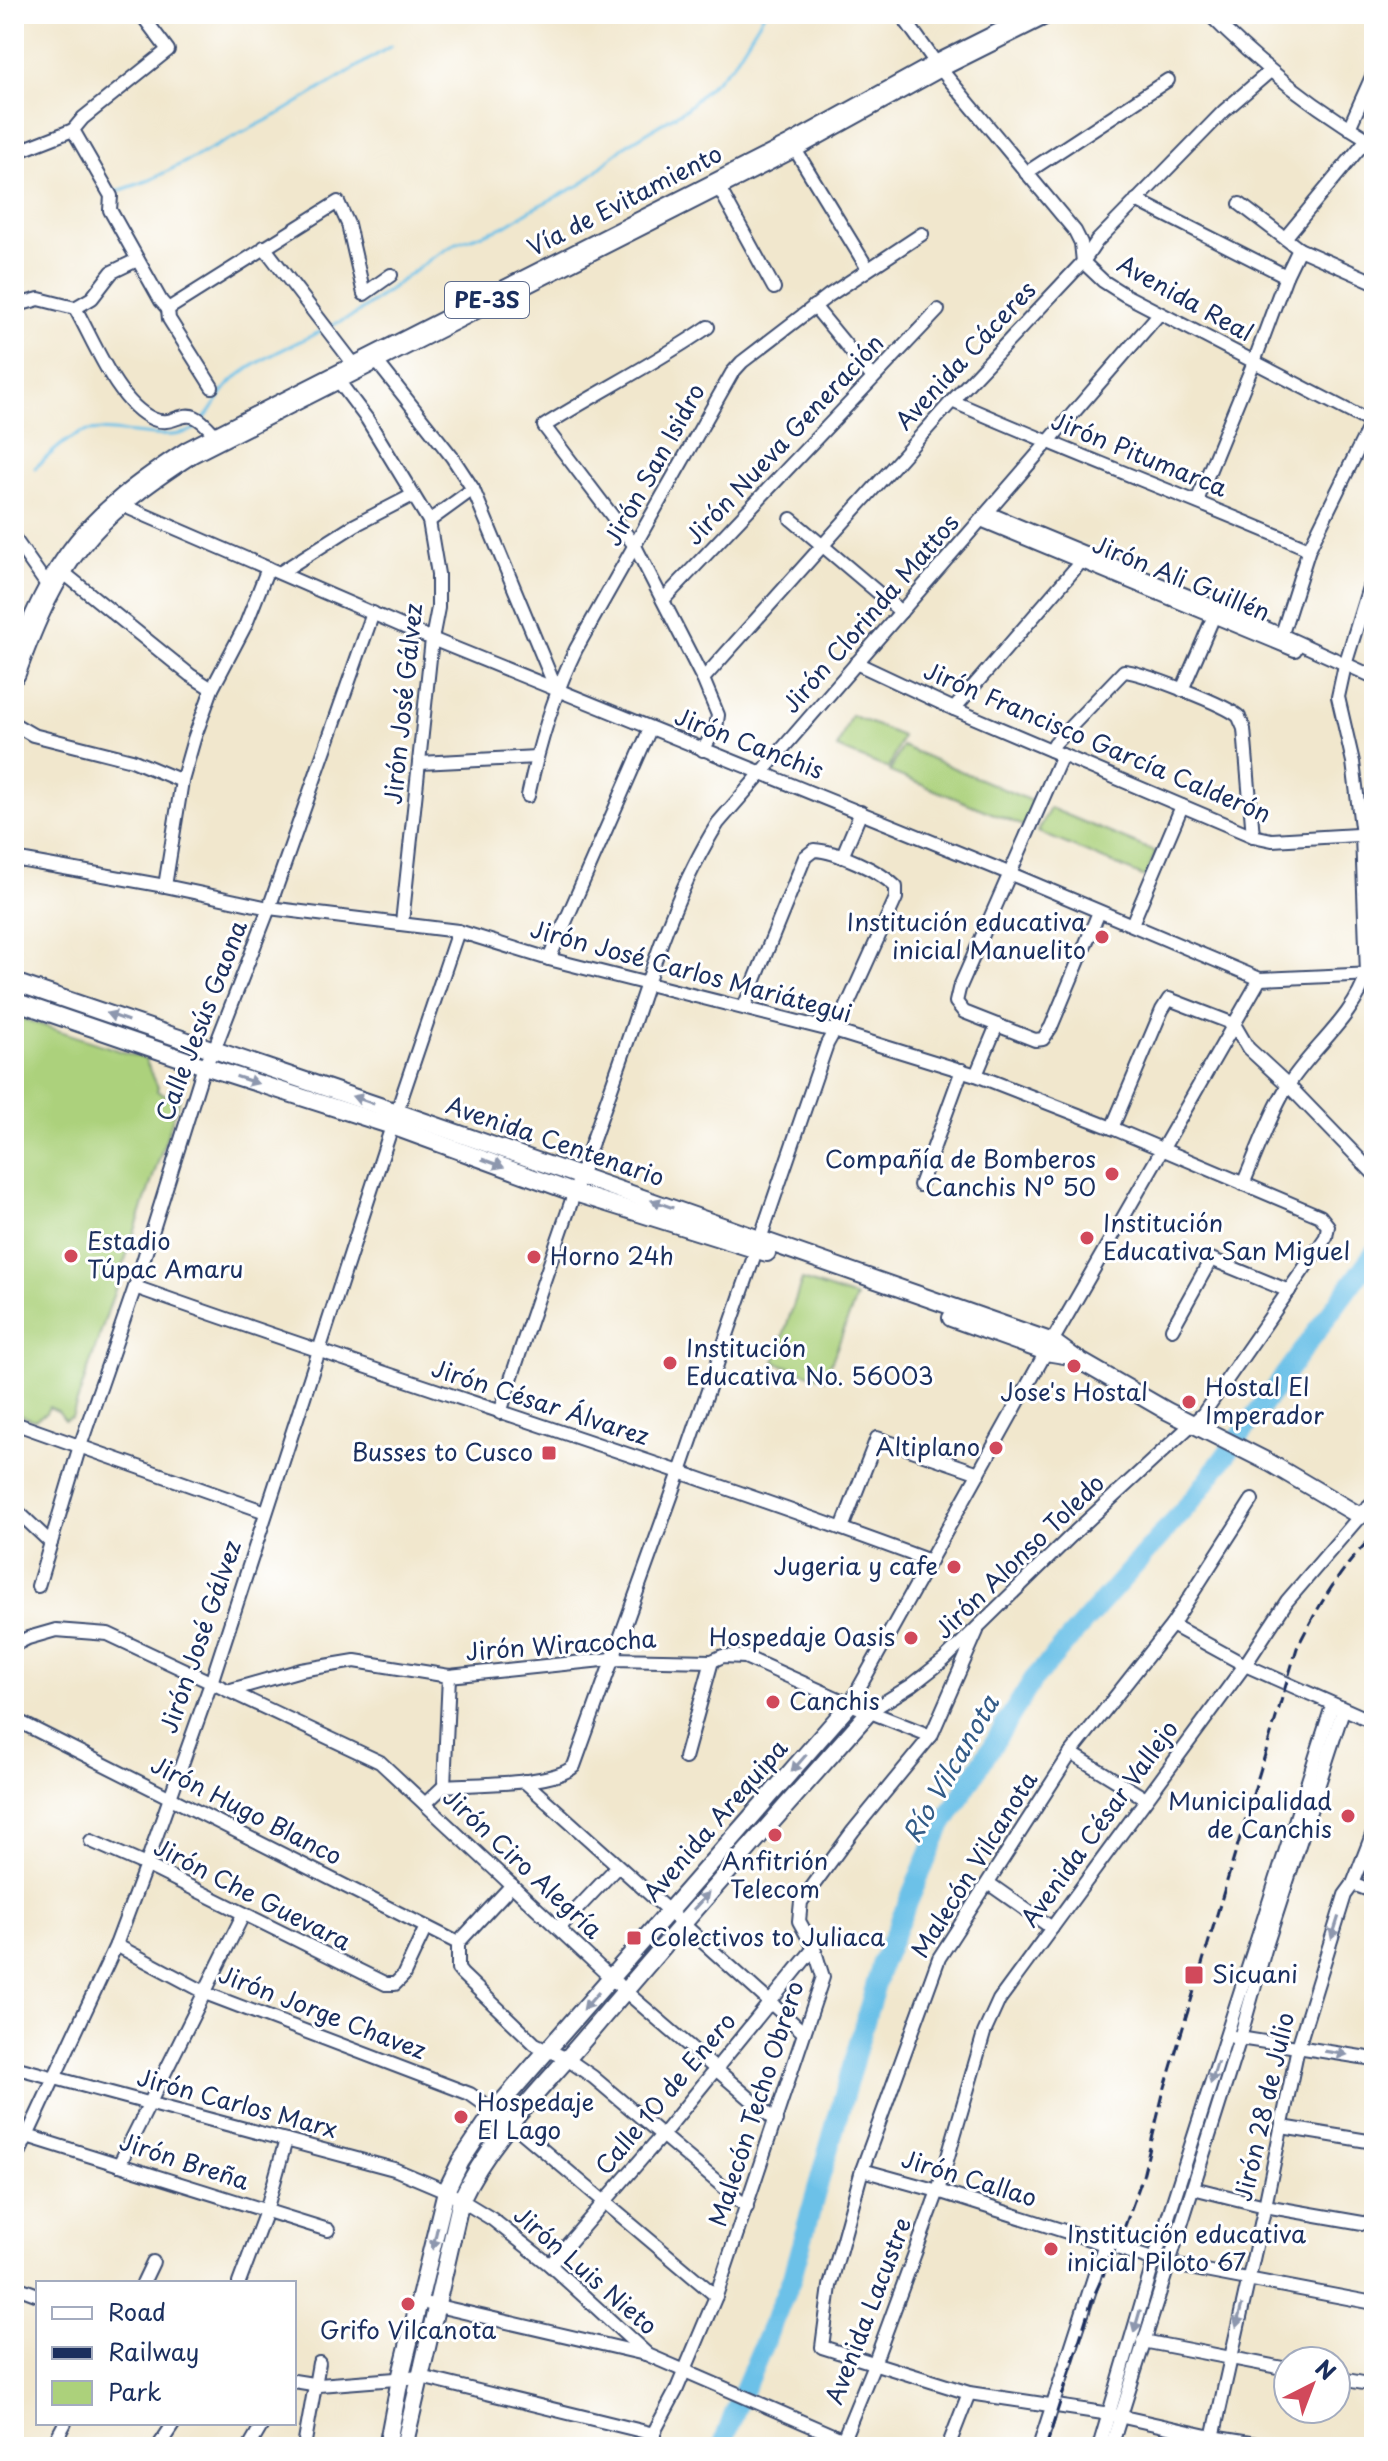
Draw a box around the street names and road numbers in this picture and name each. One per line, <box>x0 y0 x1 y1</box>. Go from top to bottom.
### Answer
street label: Vía de Evitamiento <box>520 134 728 264</box>
street label: Avenida Real <box>1111 245 1261 349</box>
street label: Avenida Cáceres <box>886 272 1043 437</box>
road number: PE-3S <box>445 282 529 318</box>
street label: Jirón Nueva Generación <box>676 325 891 552</box>
street label: Jirón San Isidro <box>594 376 713 552</box>
street label: Jirón Pitumarca <box>1046 401 1234 505</box>
street label: Jirón Clorinda Mattos <box>773 505 966 720</box>
street label: Jirón Ali Guillén <box>1088 525 1276 629</box>
street label: Jirón José Gálvez <box>374 602 430 806</box>
street label: Jirón Francisco García Calderón <box>919 651 1277 831</box>
street label: Jirón Canchis <box>670 697 830 787</box>
street label: Jirón José Carlos Mariátegui <box>527 910 856 1030</box>
street label: Calle Jesús Gaona <box>145 915 255 1126</box>
street label: Avenida Centenario <box>442 1086 670 1194</box>
street label: Jirón César Álvarez <box>427 1349 654 1453</box>
street label: Jirón Alonso Toledo <box>925 1465 1112 1646</box>
street label: Jirón José Gálvez <box>149 1535 249 1738</box>
street label: Jirón Wiracocha <box>464 1619 657 1669</box>
street label: Avenida César Vallejo <box>1011 1712 1186 1934</box>
street label: Avenida Arequipa <box>634 1731 795 1909</box>
street label: Jirón Hugo Blanco <box>145 1745 349 1873</box>
street label: Malecón Vilcanota <box>901 1764 1045 1964</box>
street label: Jirón Ciro Alegría <box>436 1779 611 1946</box>
street label: Jirón Che Guevara <box>148 1828 358 1958</box>
street label: Jirón Jorge Chavez <box>214 1955 432 2067</box>
street label: Malecón Techo Obrero <box>698 1976 812 2231</box>
street label: Calle 10 de Enero <box>586 2004 743 2182</box>
street label: Jirón 28 de Julio <box>1224 2009 1302 2205</box>
street label: Jirón Carlos Marx <box>133 2058 342 2146</box>
street label: Jirón Breña <box>115 2122 254 2198</box>
street label: Jirón Callao <box>898 2139 1042 2215</box>
street label: Jirón Luis Nieto <box>506 2197 666 2342</box>
street label: Avenida Lacustre <box>815 2212 919 2409</box>

